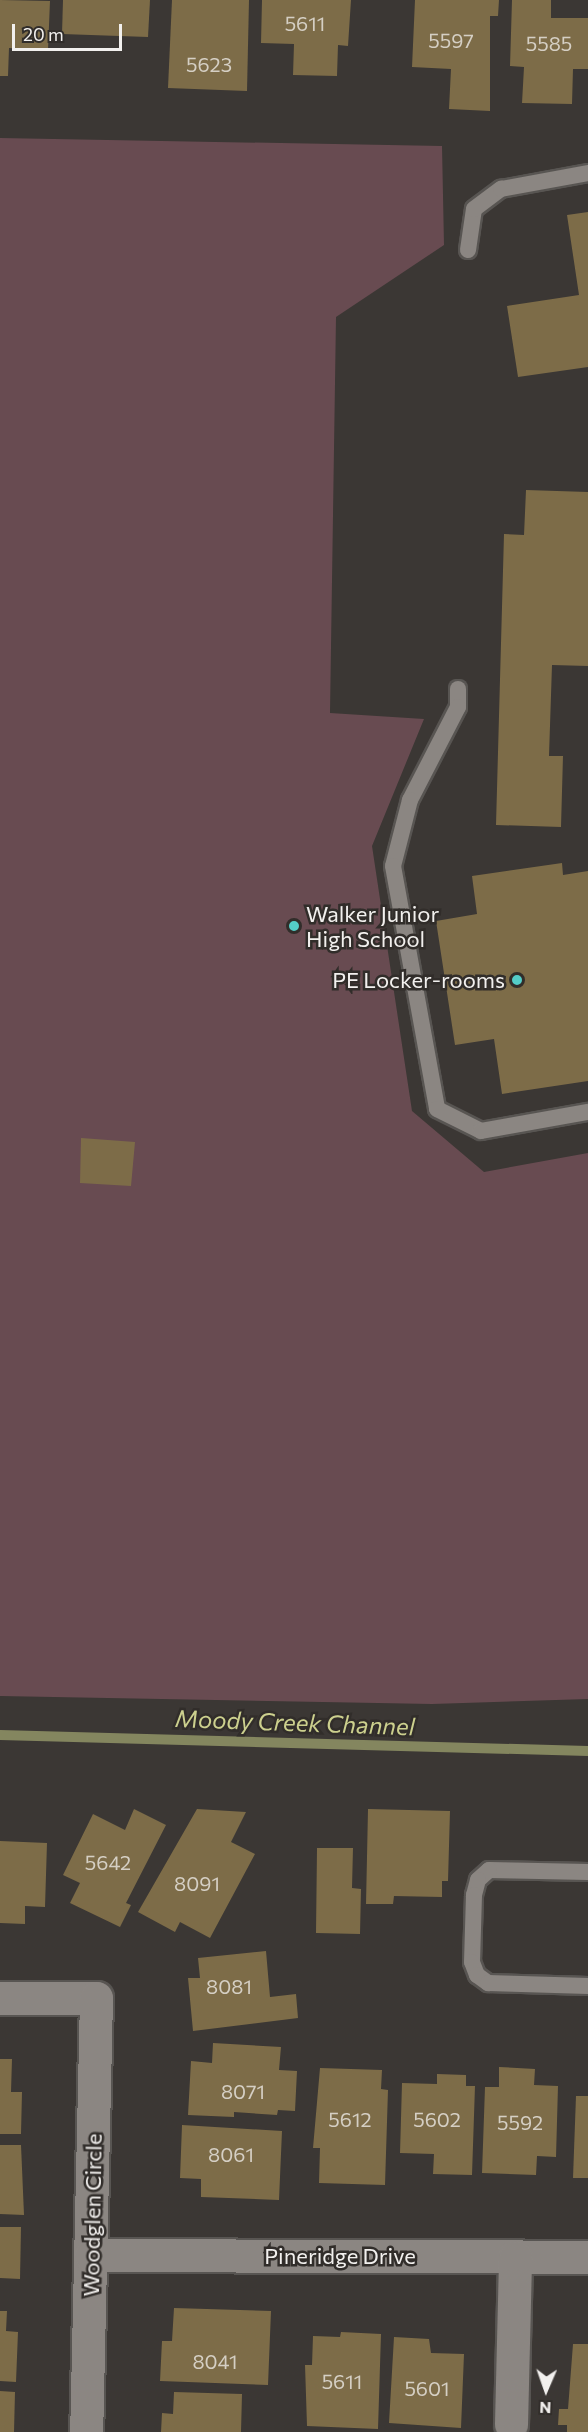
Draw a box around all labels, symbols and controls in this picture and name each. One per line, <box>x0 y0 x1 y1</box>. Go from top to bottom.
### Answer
house number: 5611 <box>285 11 325 35</box>
scale bar <box>15 12 124 50</box>
text: 20 m <box>23 23 64 45</box>
house number: 5597 <box>428 28 474 52</box>
house number: 5585 <box>526 31 572 55</box>
house number: 5623 <box>186 52 232 76</box>
place label: Walker Junior High School <box>306 900 439 951</box>
marker: Walker Junior High School <box>287 919 301 933</box>
place label: PE Locker-rooms <box>332 967 505 993</box>
marker: PE Locker-rooms <box>510 973 524 987</box>
water label: Moody Creek Channel <box>175 1703 415 1741</box>
house number: 5642 <box>85 1850 131 1874</box>
house number: 8091 <box>174 1871 220 1895</box>
house number: 8081 <box>206 1974 252 1998</box>
house number: 8071 <box>221 2079 265 2103</box>
house number: 5612 <box>328 2107 372 2131</box>
house number: 5602 <box>413 2107 461 2131</box>
house number: 5592 <box>497 2110 543 2134</box>
street label: Woodglen Circle <box>77 2133 107 2297</box>
house number: 8061 <box>208 2142 254 2166</box>
street label: Pineridge Drive <box>264 2243 416 2269</box>
house number: 8041 <box>192 2349 238 2373</box>
north arrow <box>516 2360 576 2420</box>
house number: 5611 <box>322 2369 362 2393</box>
house number: 5601 <box>404 2376 450 2400</box>
text: N <box>539 2399 552 2418</box>

